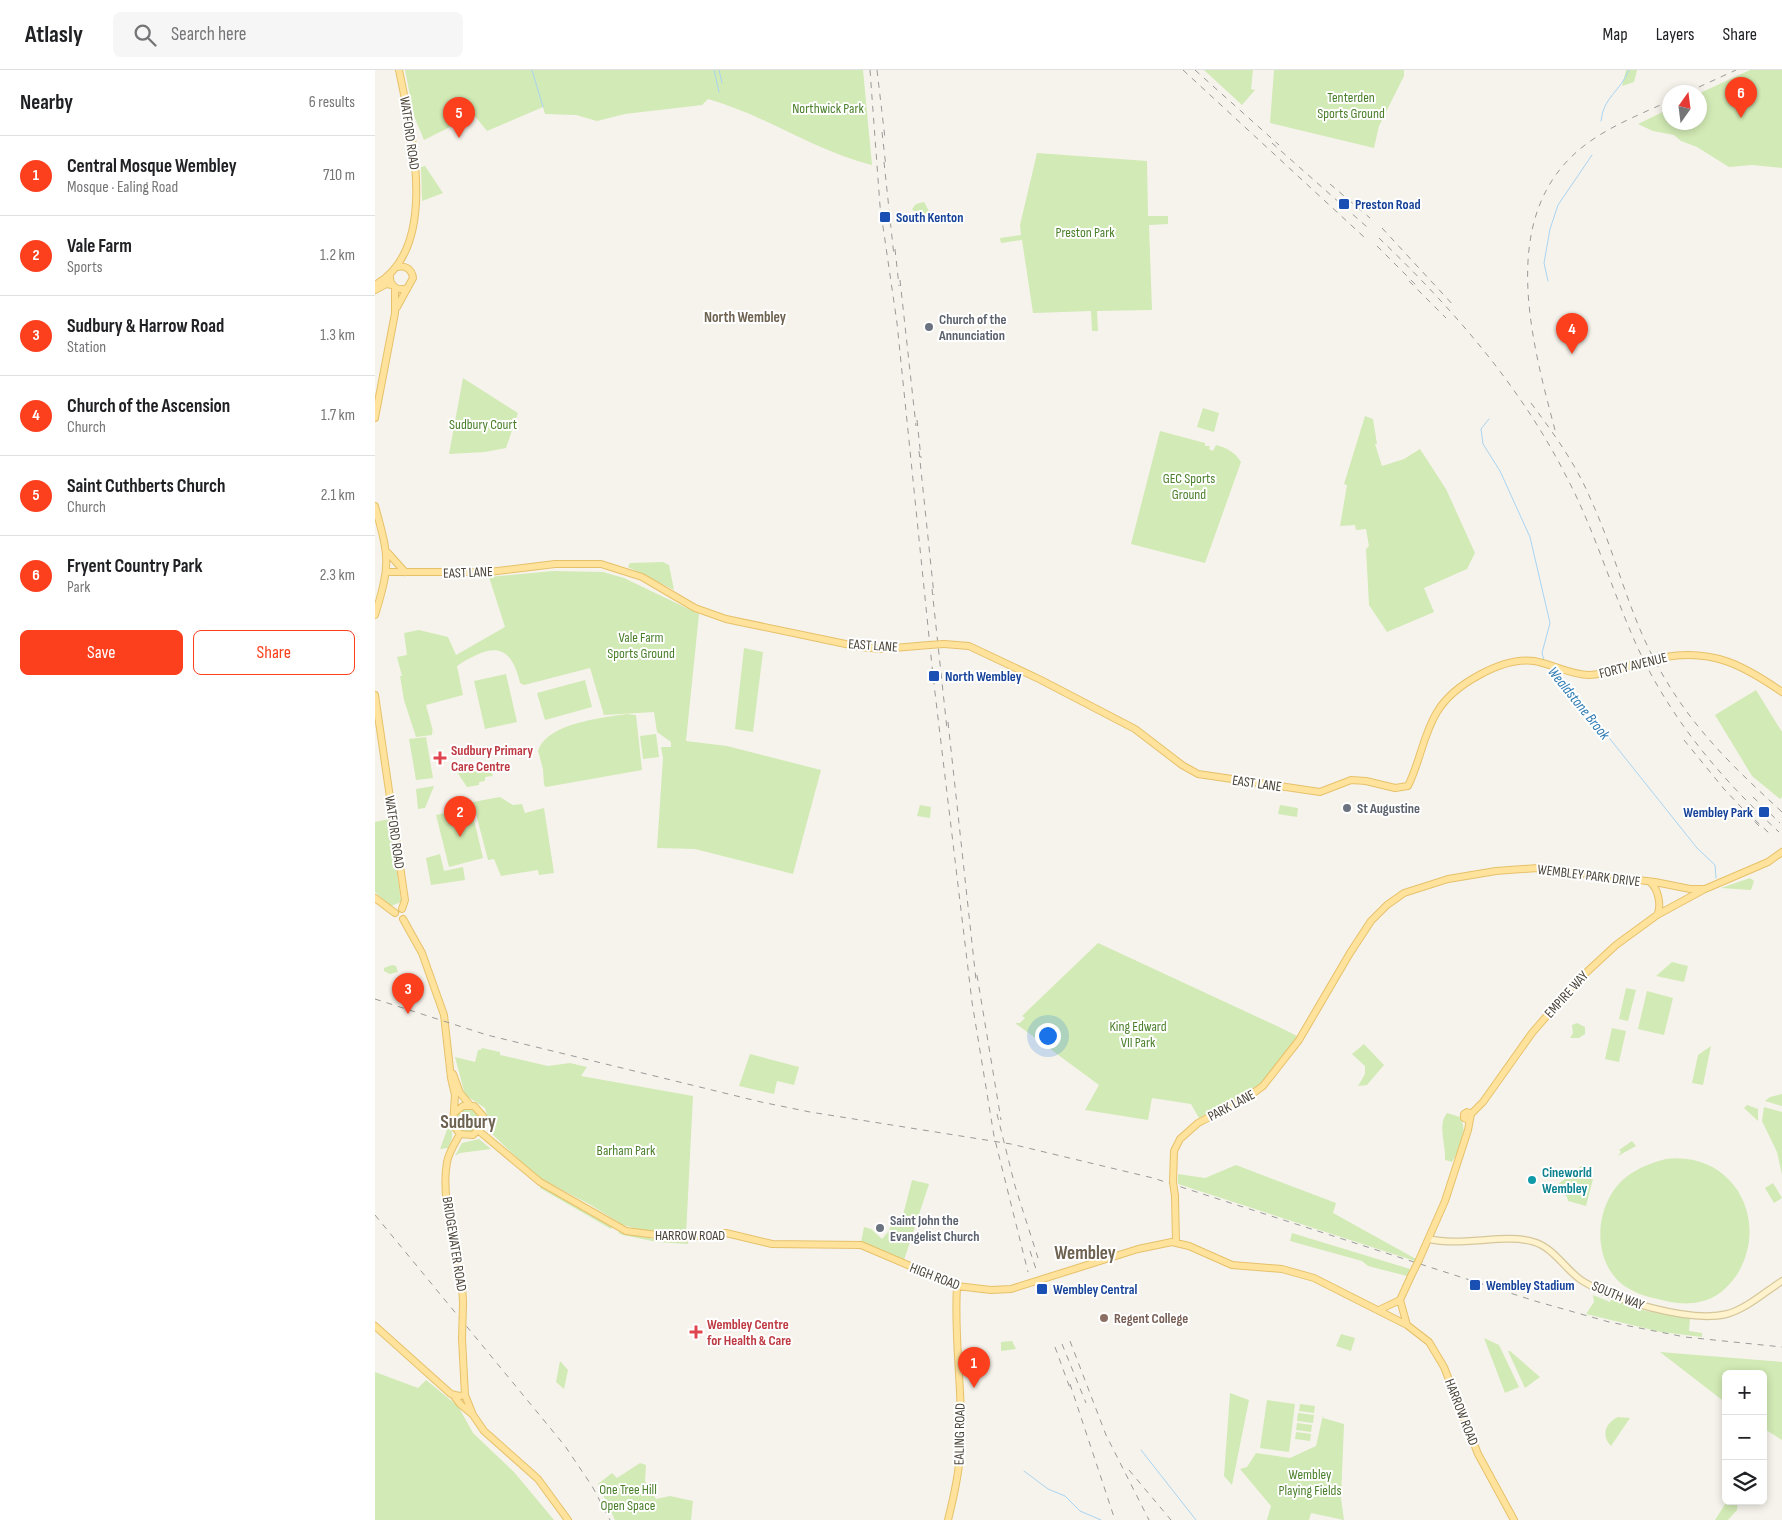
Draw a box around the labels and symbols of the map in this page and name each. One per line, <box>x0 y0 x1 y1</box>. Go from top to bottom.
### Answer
pin: 6 <box>1725 77 1757 118</box>
north arrow <box>1662 85 1707 130</box>
park label: Tenterden Sports Ground <box>1317 89 1385 122</box>
street label: WATFORD ROAD <box>396 95 423 171</box>
pin: 5 <box>443 97 475 138</box>
park label: Northwick Park <box>792 100 864 117</box>
place label: Preston Road <box>1355 196 1421 213</box>
marker: Preston Road <box>1337 197 1351 211</box>
place label: South Kenton <box>896 209 963 226</box>
marker: South Kenton <box>878 210 892 224</box>
park label: Preston Park <box>1055 224 1115 241</box>
district label: North Wembley <box>704 308 787 327</box>
place label: Church of the Annunciation <box>938 311 1006 344</box>
pin: 4 <box>1556 313 1588 354</box>
marker: Church of the Annunciation <box>923 321 935 333</box>
park label: Sudbury Court <box>449 416 517 433</box>
park label: GEC Sports Ground <box>1163 470 1215 503</box>
street label: EAST LANE <box>443 563 493 582</box>
park label: Vale Farm Sports Ground <box>607 629 675 662</box>
street label: EAST LANE <box>848 635 899 656</box>
street label: FORTY AVENUE <box>1597 649 1669 682</box>
water label: Wealdstone Brook <box>1543 663 1614 744</box>
place label: North Wembley <box>945 668 1022 685</box>
marker: North Wembley <box>927 669 941 683</box>
place label: Sudbury Primary Care Centre <box>451 742 533 775</box>
marker: Sudbury Primary Care Centre <box>433 751 447 765</box>
street label: EAST LANE <box>1231 772 1283 795</box>
street label: WATFORD ROAD <box>381 794 408 870</box>
pin: 2 <box>444 796 476 837</box>
place label: St Augustine <box>1357 800 1420 817</box>
marker: St Augustine <box>1341 802 1353 814</box>
place label: Wembley Park <box>1683 804 1753 821</box>
marker: Wembley Park <box>1757 805 1771 819</box>
street label: WEMBLEY PARK DRIVE <box>1537 861 1641 890</box>
street label: EMPIRE WAY <box>1541 967 1592 1021</box>
pin: 3 <box>392 973 424 1014</box>
park label: King Edward VII Park <box>1110 1018 1167 1051</box>
your location <box>1035 1023 1061 1049</box>
street label: PARK LANE <box>1205 1086 1258 1125</box>
district label: Sudbury <box>440 1111 496 1134</box>
park label: Barham Park <box>597 1142 656 1159</box>
place label: Cineworld Wembley <box>1542 1164 1592 1197</box>
marker: Cineworld Wembley <box>1526 1174 1538 1186</box>
street label: BRIDGEWATER ROAD <box>439 1196 470 1293</box>
place label: Saint John the Evangelist Church <box>890 1212 979 1245</box>
marker: Saint John the Evangelist Church <box>874 1222 886 1234</box>
street label: HARROW ROAD <box>655 1227 725 1244</box>
district label: Wembley <box>1054 1242 1116 1265</box>
street label: HIGH ROAD <box>907 1259 962 1294</box>
place label: Wembley Stadium <box>1486 1277 1575 1294</box>
street label: SOUTH WAY <box>1589 1277 1647 1314</box>
marker: Wembley Stadium <box>1468 1278 1482 1292</box>
place label: Wembley Central <box>1053 1281 1137 1298</box>
marker: Wembley Central <box>1035 1282 1049 1296</box>
place label: Regent College <box>1114 1310 1188 1327</box>
marker: Regent College <box>1098 1312 1110 1324</box>
place label: Wembley Centre for Health & Care <box>707 1316 791 1349</box>
marker: Wembley Centre for Health & Care <box>689 1325 703 1339</box>
pin: 1 <box>958 1347 990 1388</box>
street label: HARROW ROAD <box>1441 1376 1482 1448</box>
street label: EALING ROAD <box>950 1403 969 1465</box>
park label: Wembley Playing Fields <box>1279 1466 1341 1499</box>
park label: One Tree Hill Open Space <box>599 1481 657 1514</box>

